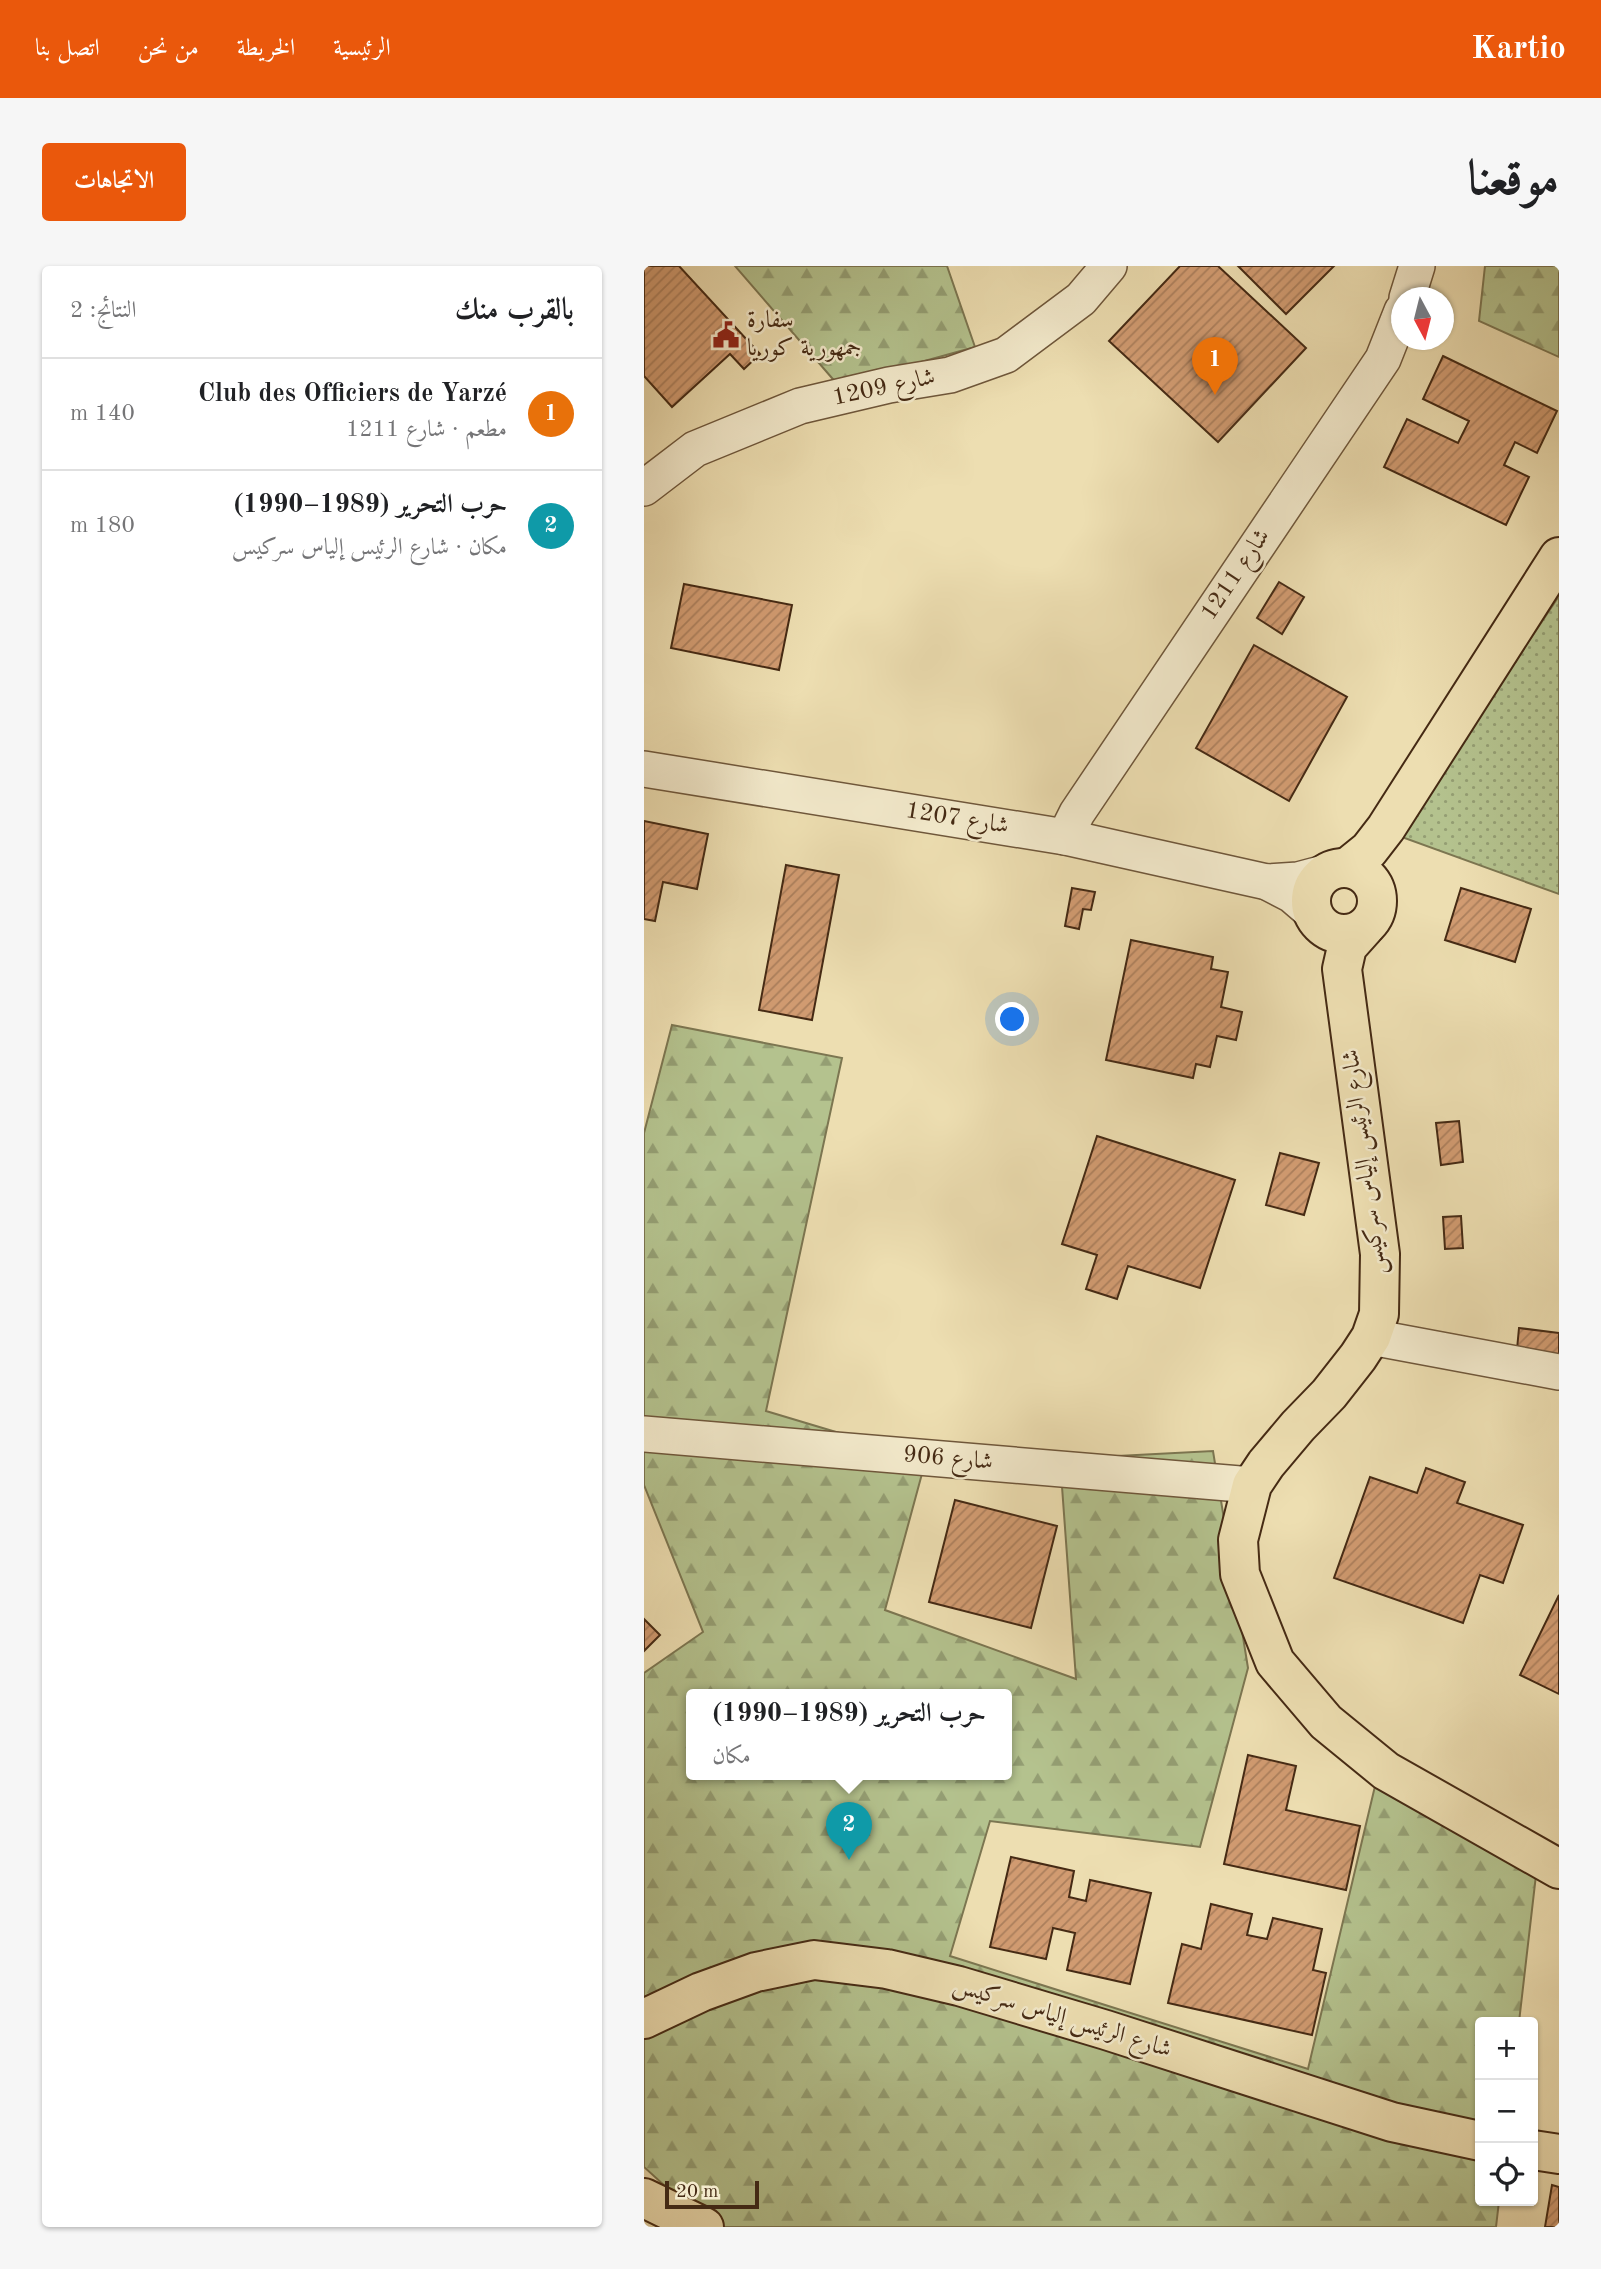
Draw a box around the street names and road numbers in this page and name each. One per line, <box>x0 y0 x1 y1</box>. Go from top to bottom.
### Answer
street label: شارع 1209 <box>831 365 939 416</box>
street label: شارع 1211 <box>1197 525 1280 628</box>
street label: شارع 1207 <box>903 799 1010 845</box>
street label: شارع الرئيس إلياس سركيس <box>1338 1047 1397 1276</box>
street label: شارع 906 <box>902 1443 994 1481</box>
street label: شارع الرئيس إلياس سركيس <box>948 1972 1174 2068</box>

